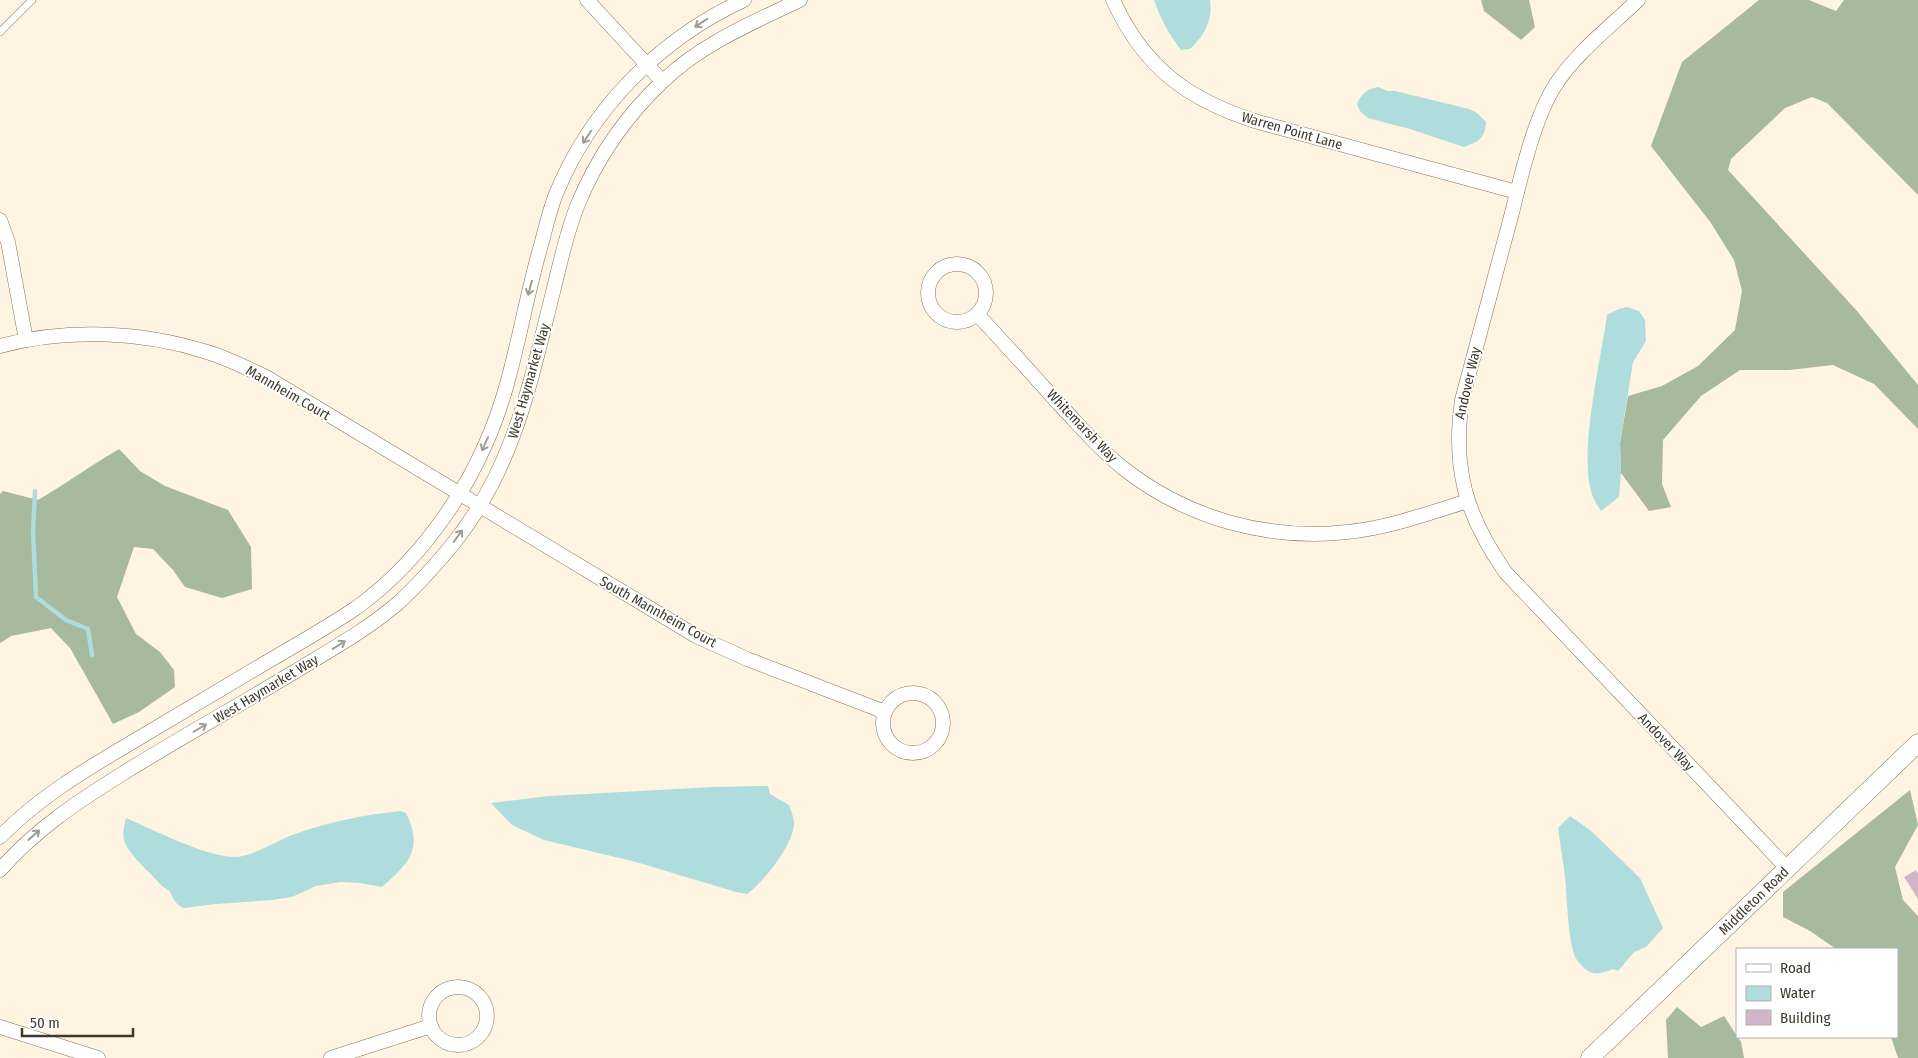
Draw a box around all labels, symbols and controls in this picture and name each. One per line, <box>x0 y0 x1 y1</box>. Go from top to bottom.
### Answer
one-way arrow <box>694 18 708 28</box>
street label: Warren Point Lane <box>1240 108 1344 154</box>
one-way arrow <box>581 129 591 143</box>
one-way arrow <box>524 279 534 295</box>
street label: West Haymarket Way <box>504 321 554 441</box>
street label: Andover Way <box>1451 344 1485 421</box>
street label: Mannheim Court <box>243 362 334 424</box>
street label: Whitemarsh Way <box>1043 386 1121 466</box>
one-way arrow <box>480 436 490 451</box>
one-way arrow <box>453 530 464 543</box>
street label: South Mannheim Court <box>596 573 720 651</box>
one-way arrow <box>332 639 346 649</box>
street label: West Haymarket Way <box>211 651 322 727</box>
street label: Andover Way <box>1634 710 1698 775</box>
one-way arrow <box>192 722 206 732</box>
one-way arrow <box>28 829 41 841</box>
street label: Middleton Road <box>1716 863 1792 939</box>
legend <box>1736 948 1898 1038</box>
text: Road <box>1780 959 1811 977</box>
text: Water <box>1780 984 1816 1002</box>
scale bar <box>22 1006 134 1038</box>
text: Building <box>1780 1009 1831 1027</box>
text: 50 m <box>30 1014 60 1032</box>

